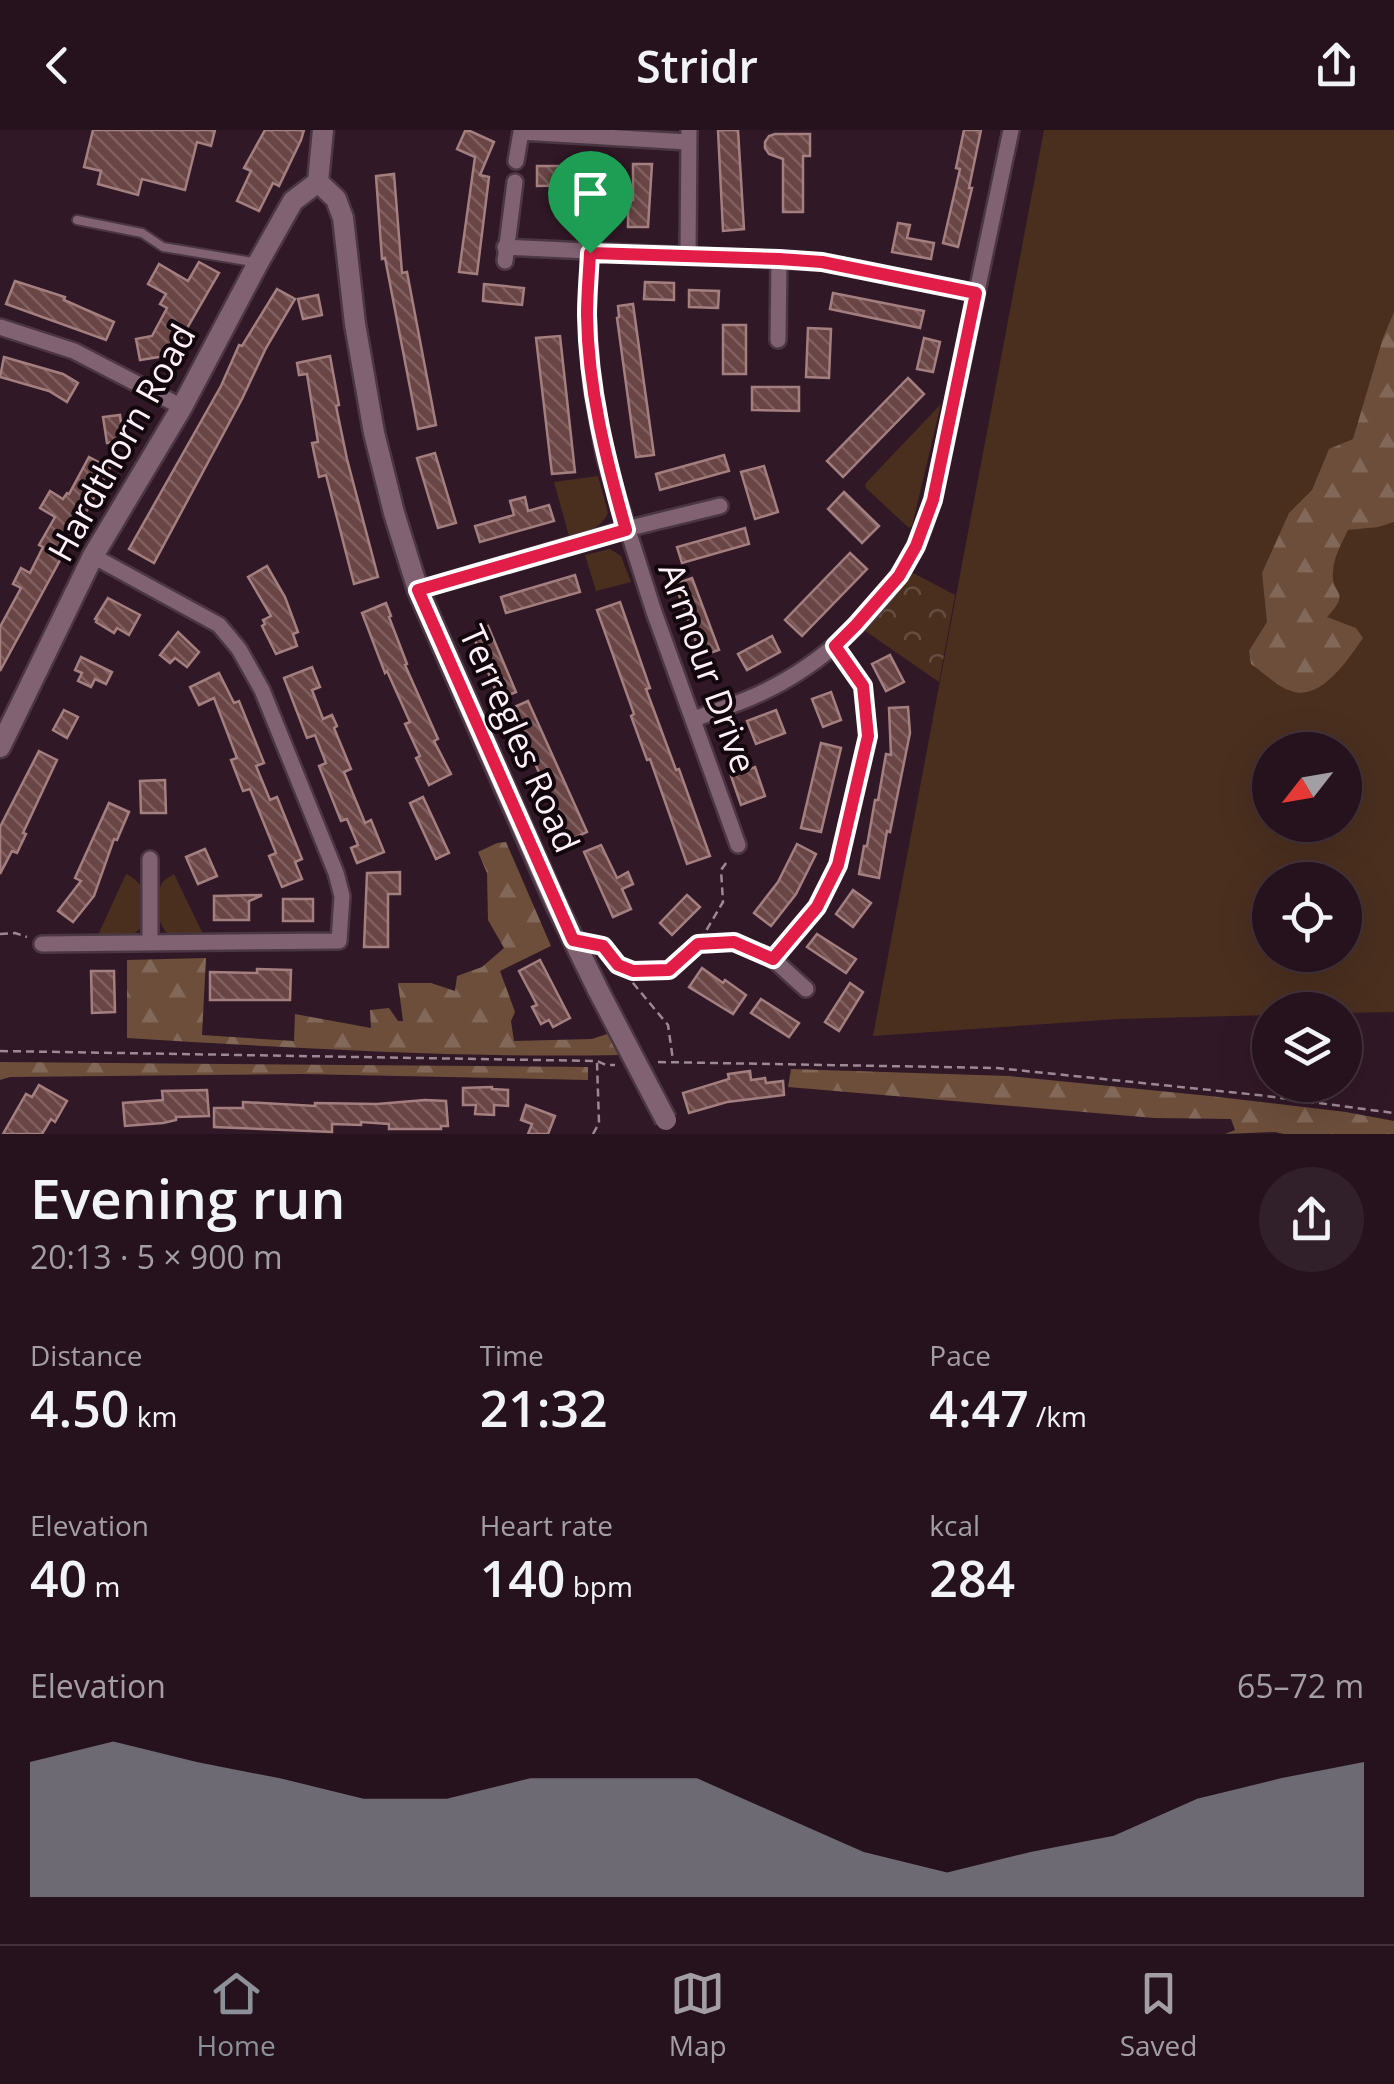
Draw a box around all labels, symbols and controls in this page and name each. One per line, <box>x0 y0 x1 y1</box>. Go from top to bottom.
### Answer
text: Stridr <box>636 35 758 96</box>
icon: back <box>30 38 85 93</box>
icon: share <box>1309 38 1364 93</box>
pin <box>548 151 633 254</box>
icon: arrive <box>563 166 618 221</box>
street label: Hardthorn Road <box>36 315 205 569</box>
street label: Armour Drive <box>649 556 768 779</box>
street label: Terregles Road <box>449 617 591 859</box>
north arrow <box>1252 732 1362 842</box>
map controls <box>1252 732 1362 1102</box>
button: locate <box>1252 862 1362 972</box>
button: layers <box>1252 992 1362 1102</box>
text: Evening run <box>30 1160 345 1235</box>
button: share <box>1259 1167 1364 1272</box>
text: 20:13 · 5 × 900 m <box>30 1235 283 1278</box>
text: Distance <box>30 1336 143 1374</box>
text: Time <box>480 1336 544 1374</box>
text: Pace <box>929 1336 991 1374</box>
text: 4.50 <box>30 1374 129 1442</box>
text: 21:32 <box>480 1374 608 1442</box>
text: 4:47 <box>929 1374 1029 1442</box>
text: km <box>129 1397 177 1435</box>
text: /km <box>1029 1397 1087 1435</box>
text: Elevation <box>30 1506 149 1544</box>
text: Heart rate <box>480 1506 613 1544</box>
text: kcal <box>929 1506 980 1544</box>
text: 40 <box>30 1544 87 1612</box>
text: 140 <box>480 1544 565 1612</box>
text: 284 <box>929 1544 1015 1612</box>
text: m <box>87 1567 120 1605</box>
text: bpm <box>565 1567 633 1605</box>
text: Elevation <box>30 1664 166 1707</box>
text: 65–72 m <box>1237 1664 1364 1707</box>
tab: Home <box>197 1966 276 2064</box>
tab: Map <box>669 1966 727 2064</box>
tab: Saved <box>1120 1966 1197 2064</box>

